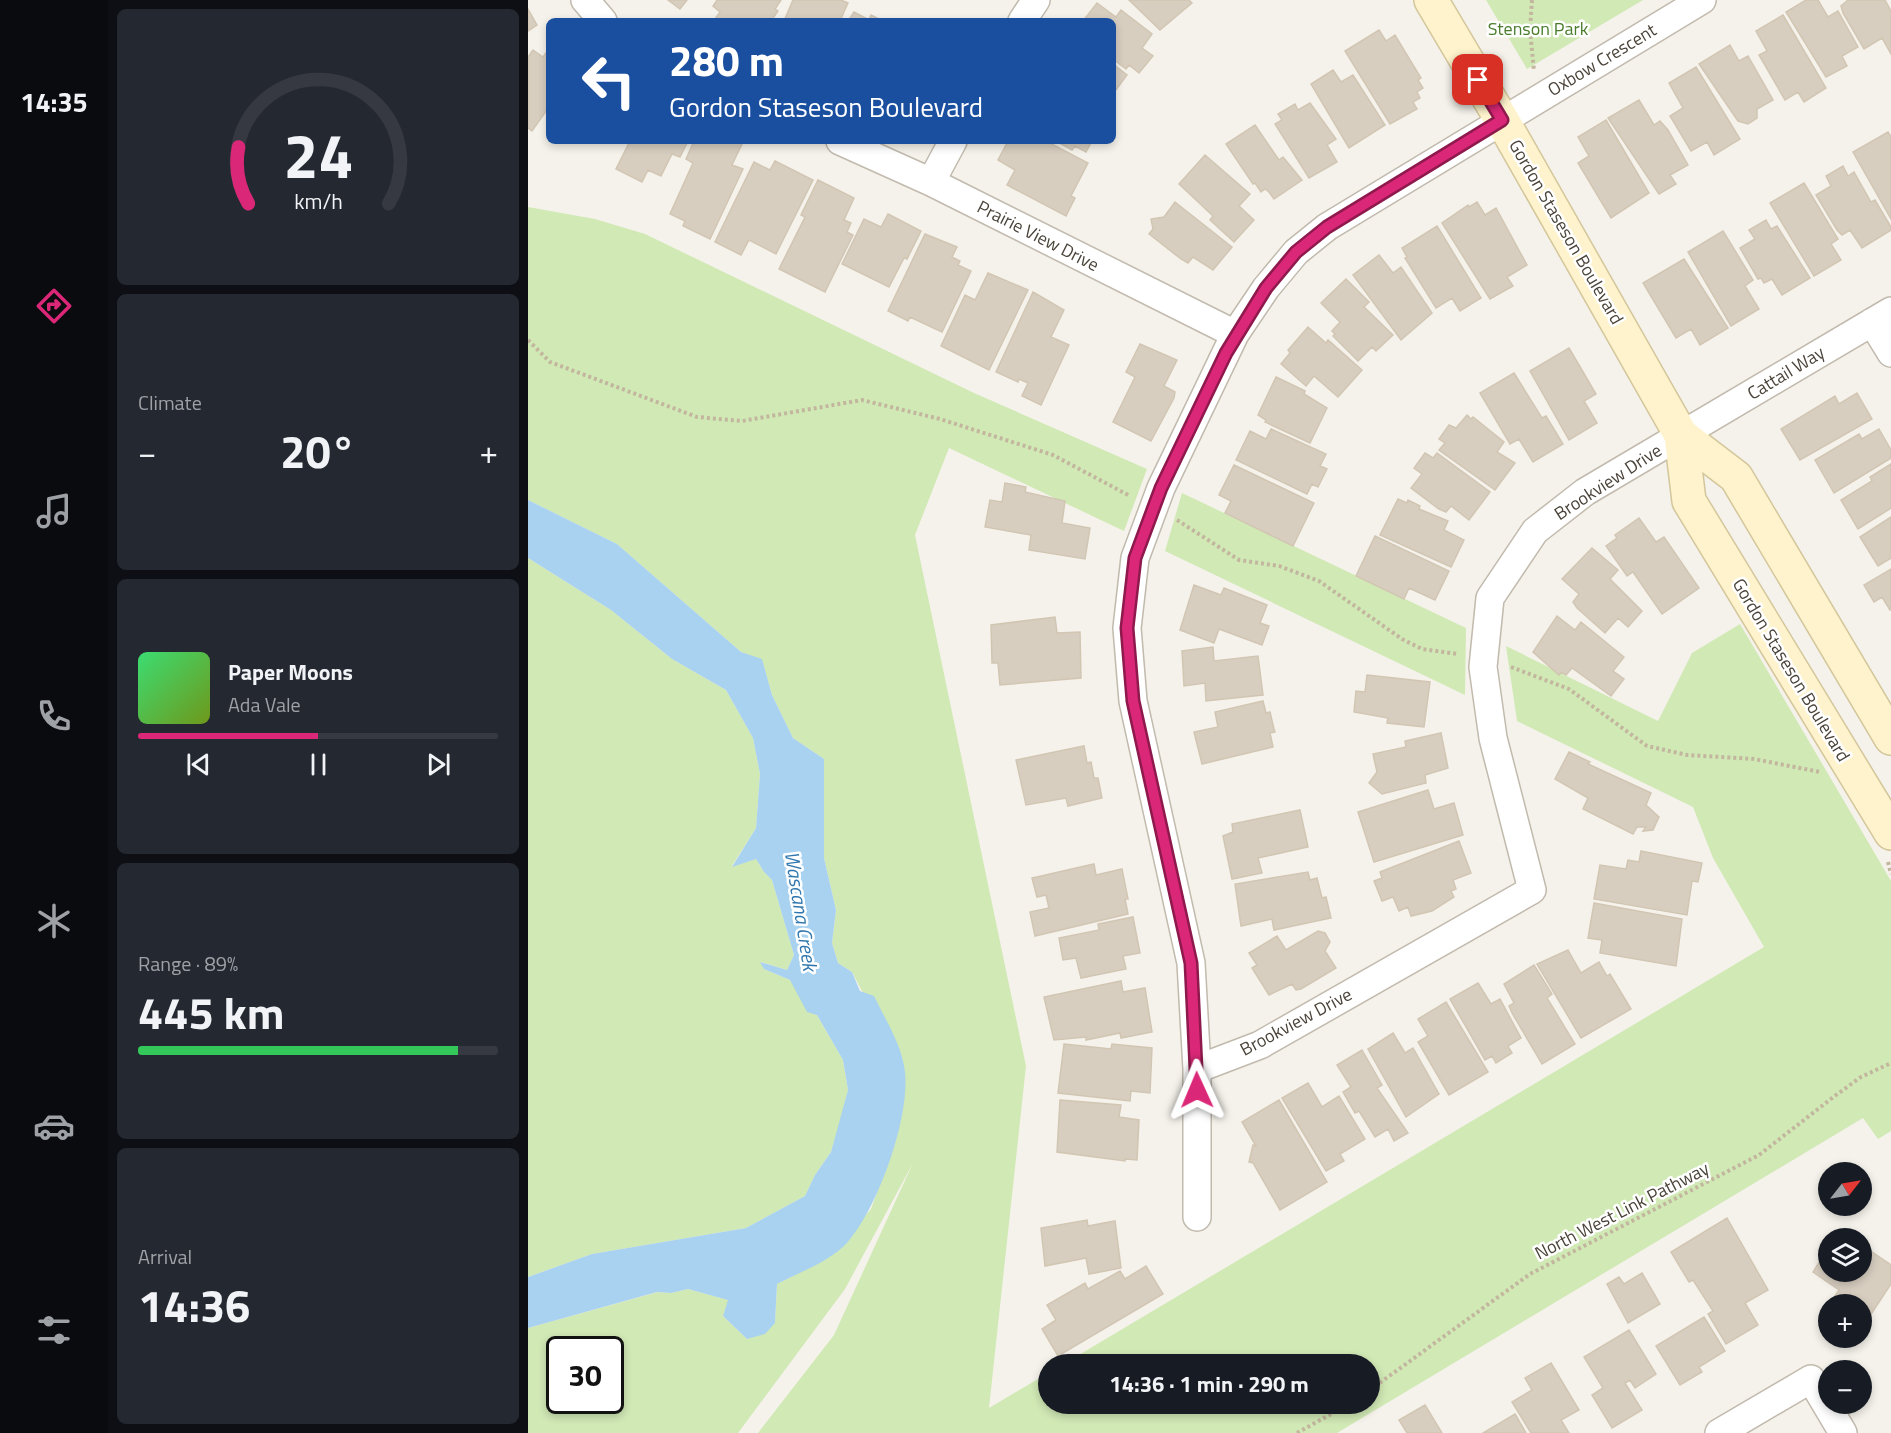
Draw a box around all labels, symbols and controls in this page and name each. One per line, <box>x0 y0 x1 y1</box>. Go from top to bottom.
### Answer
park label: Stenson Park <box>1488 15 1589 42</box>
street label: Oxbow Crescent <box>1542 16 1662 103</box>
text: 280 m <box>669 28 784 92</box>
icon: left <box>570 42 648 120</box>
pin <box>1452 54 1503 105</box>
icon: arrive <box>1461 63 1494 96</box>
text: 14:35 <box>20 81 88 122</box>
text: Gordon Staseson Boulevard <box>669 86 983 127</box>
text: 24 <box>283 107 353 202</box>
street label: Gordon Staseson Boulevard <box>1502 134 1630 329</box>
text: km/h <box>294 185 342 217</box>
street label: Prairie View Drive <box>973 193 1104 278</box>
icon: directions <box>33 285 75 327</box>
street label: Cattail Way <box>1742 339 1830 406</box>
text: Climate <box>138 387 202 418</box>
text: 20° <box>280 417 356 485</box>
text: − <box>138 427 156 477</box>
text: + <box>480 427 498 477</box>
street label: Brookview Drive <box>1549 437 1667 527</box>
icon: music <box>33 490 75 532</box>
street label: Gordon Staseson Boulevard <box>1726 573 1857 766</box>
text: Paper Moons <box>228 655 353 689</box>
text: Ada Vale <box>228 689 301 720</box>
icon: phone <box>33 695 75 737</box>
icon: previous <box>182 748 215 781</box>
icon: pause <box>302 748 335 781</box>
icon: next <box>422 748 455 781</box>
water label: Wascana Creek <box>777 849 827 975</box>
icon: climate <box>33 900 75 942</box>
text: Range · 89% <box>138 948 238 979</box>
text: 445 km <box>138 978 284 1046</box>
street label: Brookview Drive <box>1235 981 1357 1062</box>
position arrow <box>1165 1058 1229 1122</box>
icon: car <box>33 1105 75 1147</box>
street label: North West Link Pathway <box>1530 1155 1714 1266</box>
north arrow <box>1818 1162 1872 1216</box>
map controls <box>1818 1162 1872 1414</box>
button: layers <box>1818 1228 1872 1282</box>
text: Arrival <box>138 1241 192 1272</box>
text: 14:36 <box>138 1271 250 1339</box>
button: + <box>1818 1294 1872 1348</box>
icon: filters <box>33 1309 75 1351</box>
speed limit sign: 30 <box>546 1336 624 1414</box>
button: − <box>1818 1360 1872 1414</box>
text: 14:36 · 1 min · 290 m <box>1109 1367 1309 1401</box>

